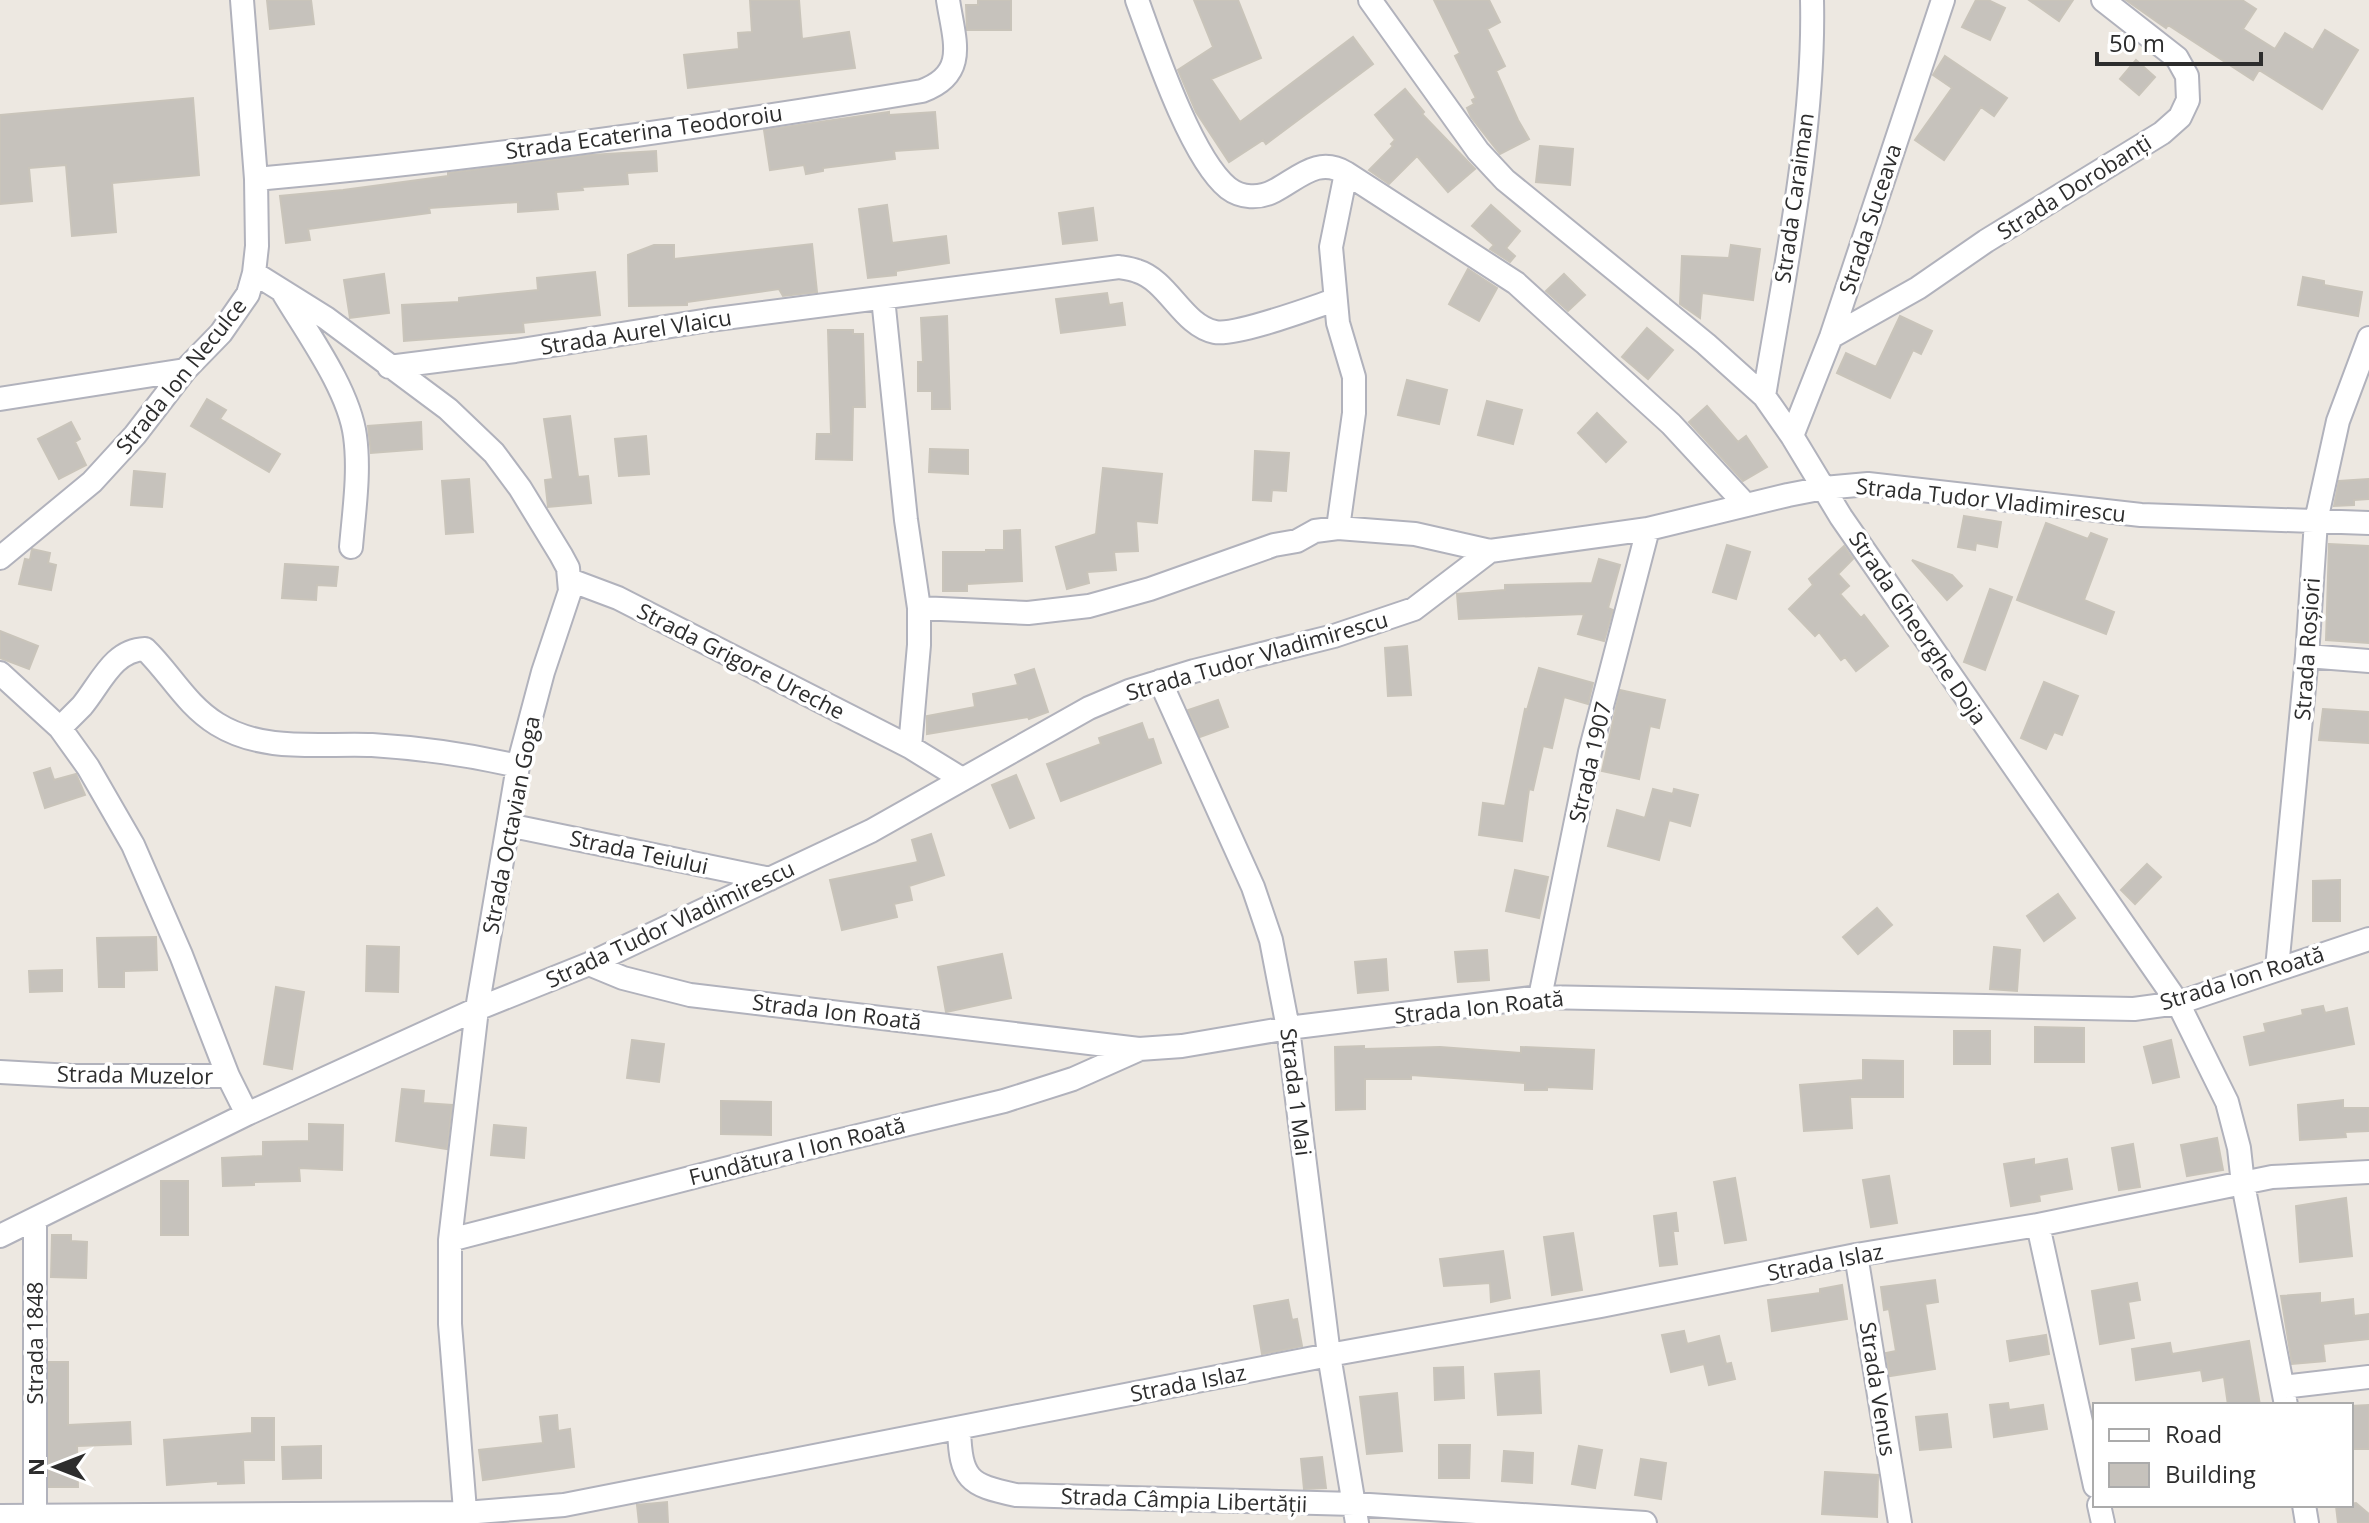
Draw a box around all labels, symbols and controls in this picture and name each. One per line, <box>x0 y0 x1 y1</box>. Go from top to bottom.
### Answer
scale bar <box>2097 16 2261 66</box>
text: 50 m <box>2109 26 2165 59</box>
street label: Strada Ecaterina Teodoroiu <box>503 97 784 165</box>
street label: Strada Caraiman <box>1766 111 1820 285</box>
street label: Strada Dorobanți <box>1991 127 2156 246</box>
street label: Strada Suceava <box>1831 140 1907 298</box>
street label: Strada Ion Neculce <box>108 291 252 460</box>
street label: Strada Aurel Vlaicu <box>538 301 734 361</box>
street label: Strada Tudor Vladimirescu <box>1855 470 2128 528</box>
street label: Strada Gheorghe Doja <box>1843 525 1995 730</box>
street label: Strada Roșiori <box>2286 576 2326 721</box>
street label: Strada Grigore Ureche <box>633 595 850 725</box>
street label: Strada Tudor Vladimirescu <box>1122 603 1391 707</box>
street label: Strada 1907 <box>1561 699 1617 825</box>
street label: Strada Octavian Goga <box>474 713 546 936</box>
street label: Strada Teiului <box>567 822 711 880</box>
street label: Strada Tudor Vladimirescu <box>540 852 799 994</box>
street label: Strada Ion Roată <box>2156 938 2327 1016</box>
street label: Strada Ion Roată <box>1393 982 1565 1030</box>
street label: Strada Ion Roată <box>751 986 923 1036</box>
street label: Strada 1 Mai <box>1274 1026 1320 1157</box>
street label: Strada Muzelor <box>57 1058 213 1090</box>
street label: Fundătura I Ion Roată <box>686 1109 908 1191</box>
street label: Strada Islaz <box>1764 1235 1885 1287</box>
street label: Strada 1848 <box>19 1282 49 1404</box>
street label: Strada Venus <box>1854 1320 1904 1458</box>
street label: Strada Islaz <box>1127 1356 1248 1408</box>
legend <box>2093 1403 2353 1507</box>
text: Road <box>2165 1417 2222 1450</box>
north arrow <box>16 1427 96 1507</box>
text: Building <box>2165 1457 2256 1490</box>
text: N <box>20 1458 50 1476</box>
street label: Strada Câmpia Libertății <box>1060 1480 1308 1518</box>

